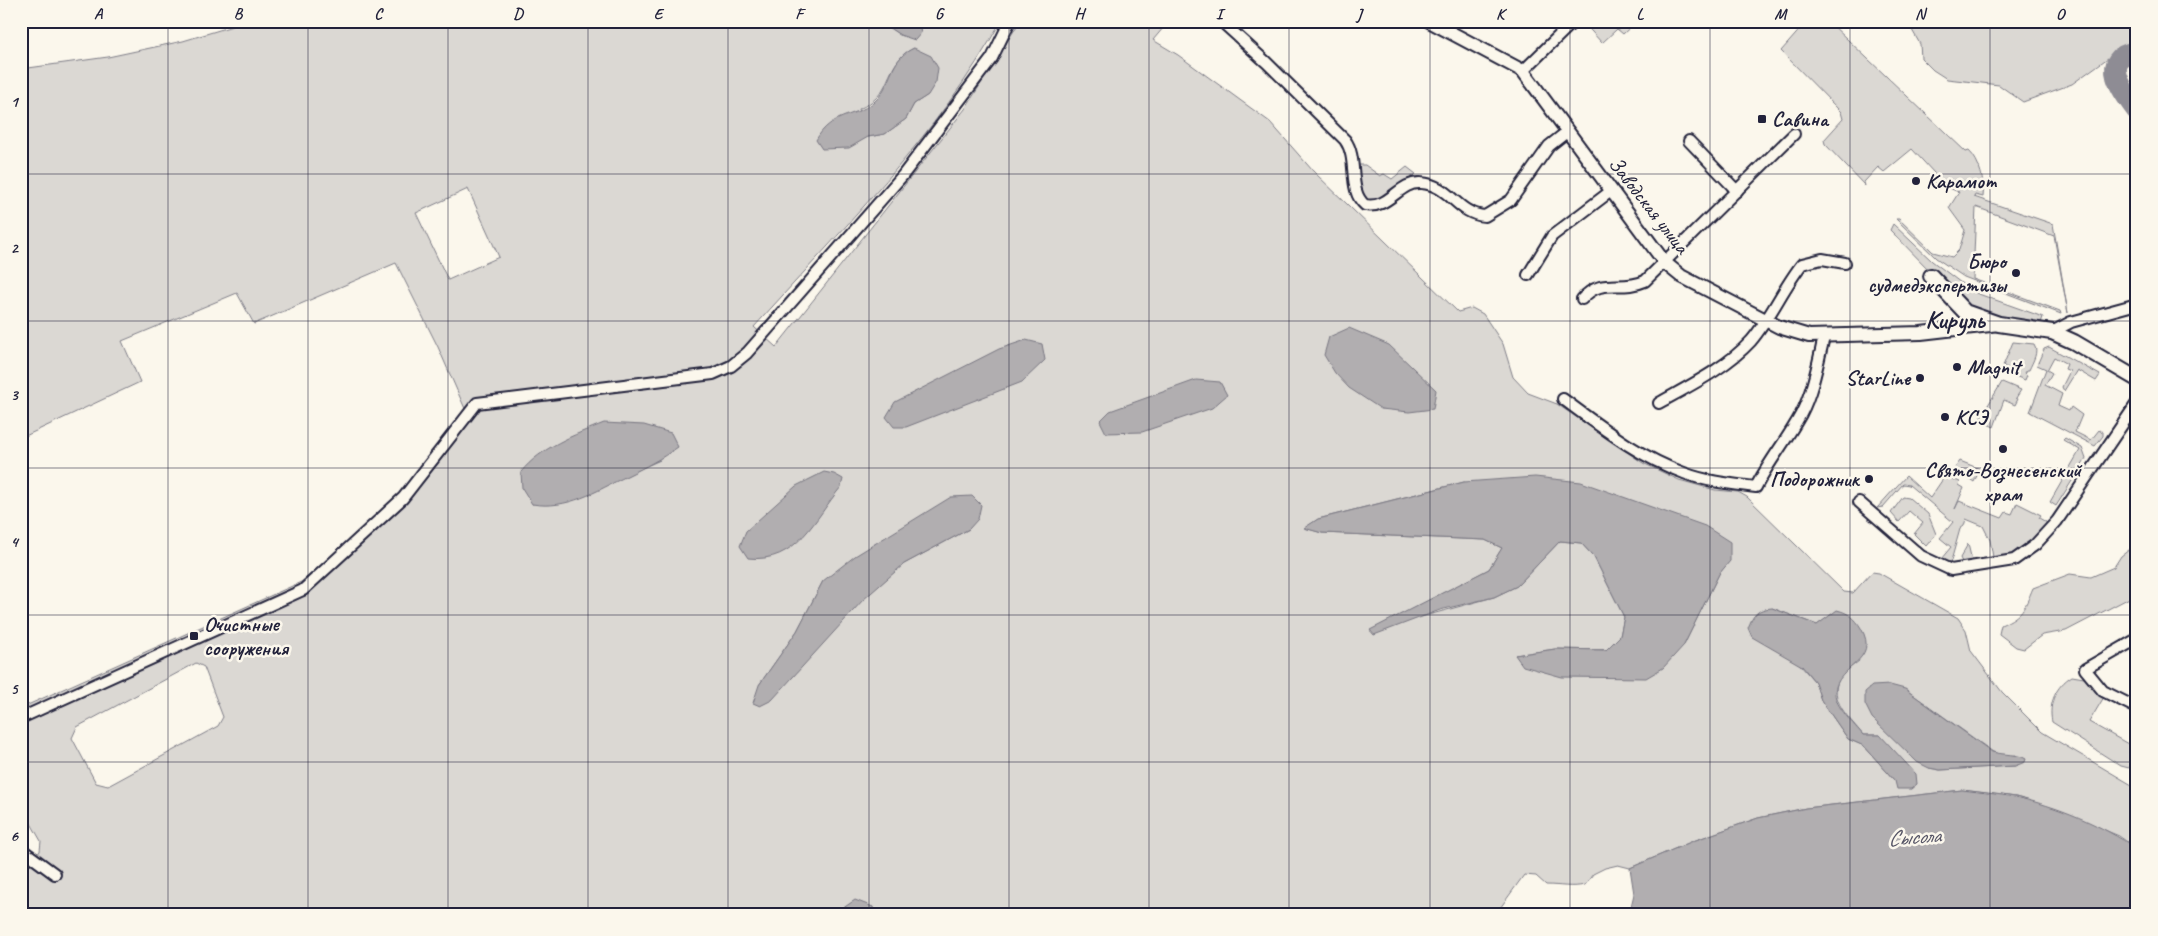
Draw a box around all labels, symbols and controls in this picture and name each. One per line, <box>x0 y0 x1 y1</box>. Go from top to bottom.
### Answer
text: A <box>94 4 104 24</box>
text: B <box>234 4 244 24</box>
text: C <box>374 4 384 24</box>
text: D <box>513 4 524 24</box>
text: E <box>654 4 665 24</box>
text: F <box>795 4 806 24</box>
text: G <box>935 4 945 24</box>
text: H <box>1074 4 1086 24</box>
text: I <box>1216 4 1226 24</box>
text: J <box>1355 4 1364 24</box>
text: K <box>1496 4 1508 24</box>
text: L <box>1637 4 1645 24</box>
text: M <box>1774 4 1788 24</box>
text: N <box>1915 4 1928 24</box>
text: O <box>2056 4 2066 24</box>
text: 1 <box>10 92 19 112</box>
place label: Савина <box>1772 106 1830 132</box>
marker: Савина <box>1756 113 1768 125</box>
street label: Заводская улица <box>1603 151 1696 260</box>
place label: Карамот <box>1926 168 1998 194</box>
marker: Карамот <box>1910 175 1922 187</box>
text: 2 <box>10 238 19 258</box>
place label: Бюро судмедэкспертизы <box>1868 248 2009 298</box>
marker: Бюро судмедэкспертизы <box>2010 267 2022 279</box>
district label: Кируль <box>1925 303 1987 336</box>
place label: Magnit <box>1967 354 2023 380</box>
marker: Magnit <box>1951 361 1963 373</box>
place label: StarLine <box>1846 365 1912 391</box>
marker: StarLine <box>1914 372 1926 384</box>
text: 3 <box>10 385 19 405</box>
place label: КСЭ <box>1955 404 1990 430</box>
marker: КСЭ <box>1939 411 1951 423</box>
marker: Свято-Вознесенский храм <box>1997 443 2009 455</box>
place label: Свято-Вознесенский храм <box>1925 457 2083 507</box>
place label: Подорожник <box>1770 466 1861 492</box>
marker: Подорожник <box>1863 473 1875 485</box>
text: 4 <box>10 532 19 552</box>
place label: Очистные сооружения <box>204 611 290 661</box>
marker: Очистные сооружения <box>188 630 200 642</box>
text: 5 <box>11 679 20 699</box>
water label: Сысола <box>1887 821 1944 853</box>
text: 6 <box>10 826 19 846</box>

